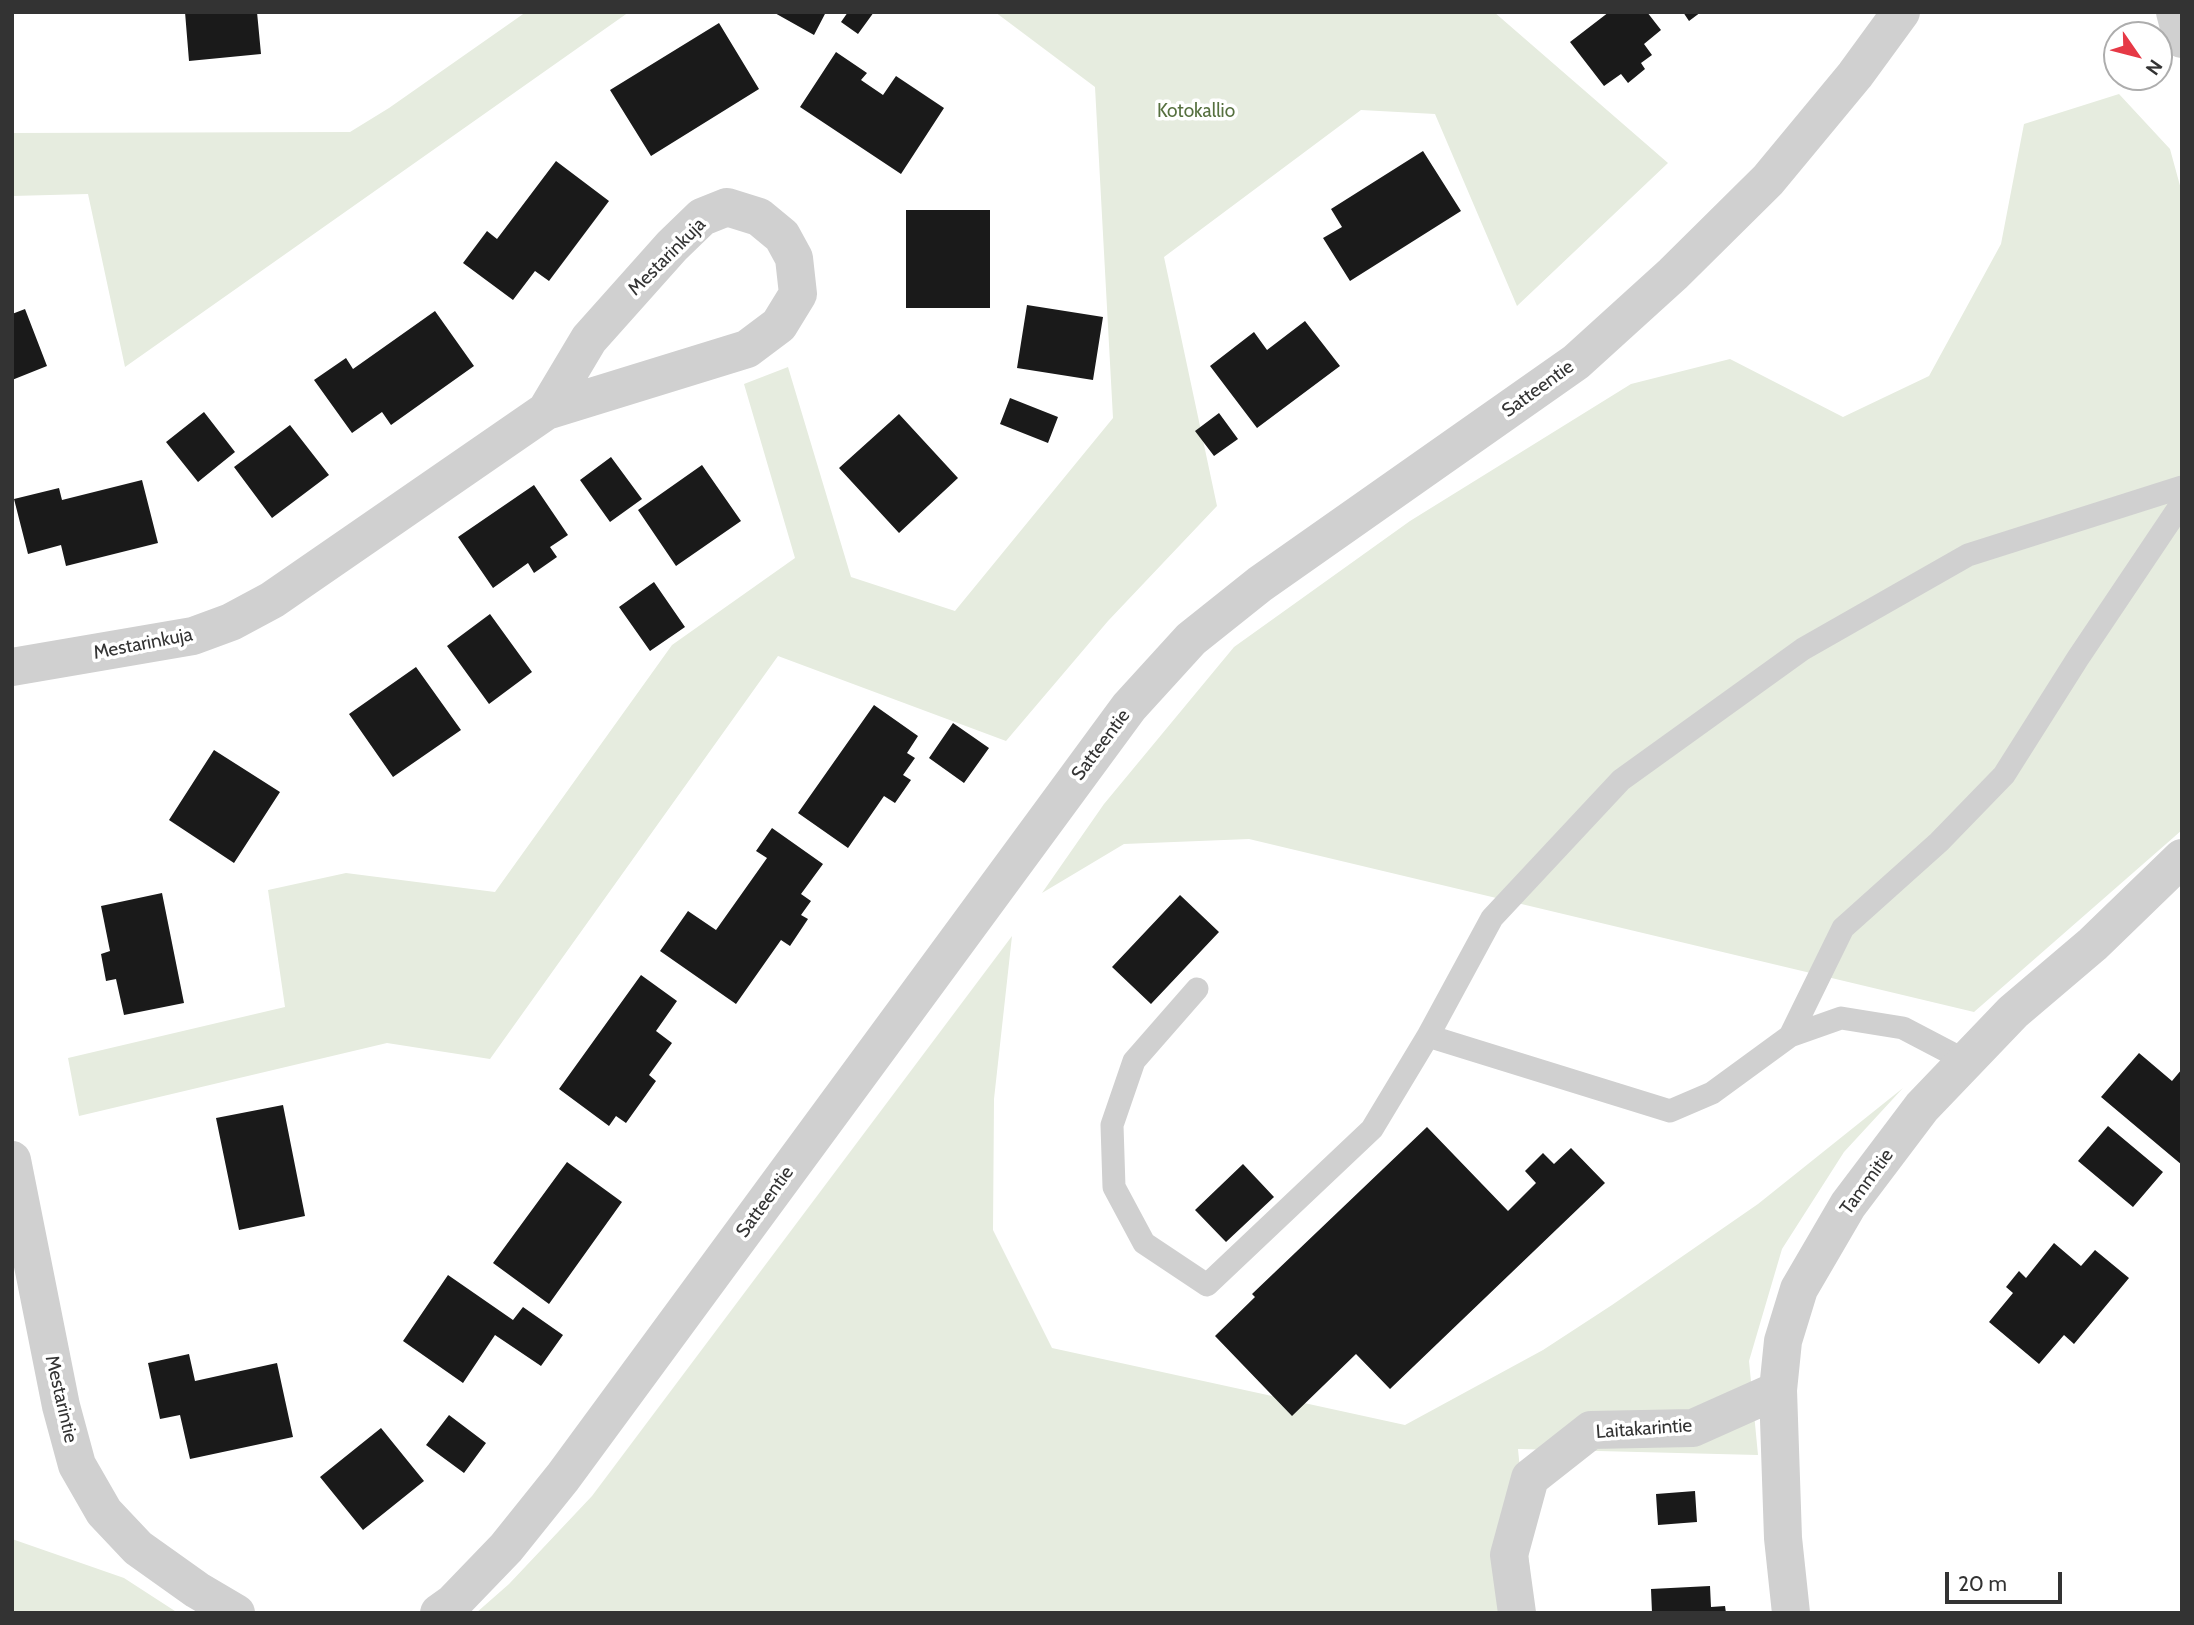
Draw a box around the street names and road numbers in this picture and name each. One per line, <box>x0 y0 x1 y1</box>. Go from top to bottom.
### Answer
street label: Mestarinkuja <box>623 213 711 301</box>
street label: Satteentie <box>1498 355 1578 423</box>
street label: Mestarinkuja <box>91 623 195 665</box>
street label: Satteentie <box>1067 705 1135 785</box>
street label: Tammitie <box>1836 1145 1898 1219</box>
street label: Satteentie <box>731 1162 799 1242</box>
street label: Mestarintie <box>40 1353 82 1445</box>
street label: Laitakarintie <box>1595 1414 1693 1444</box>

